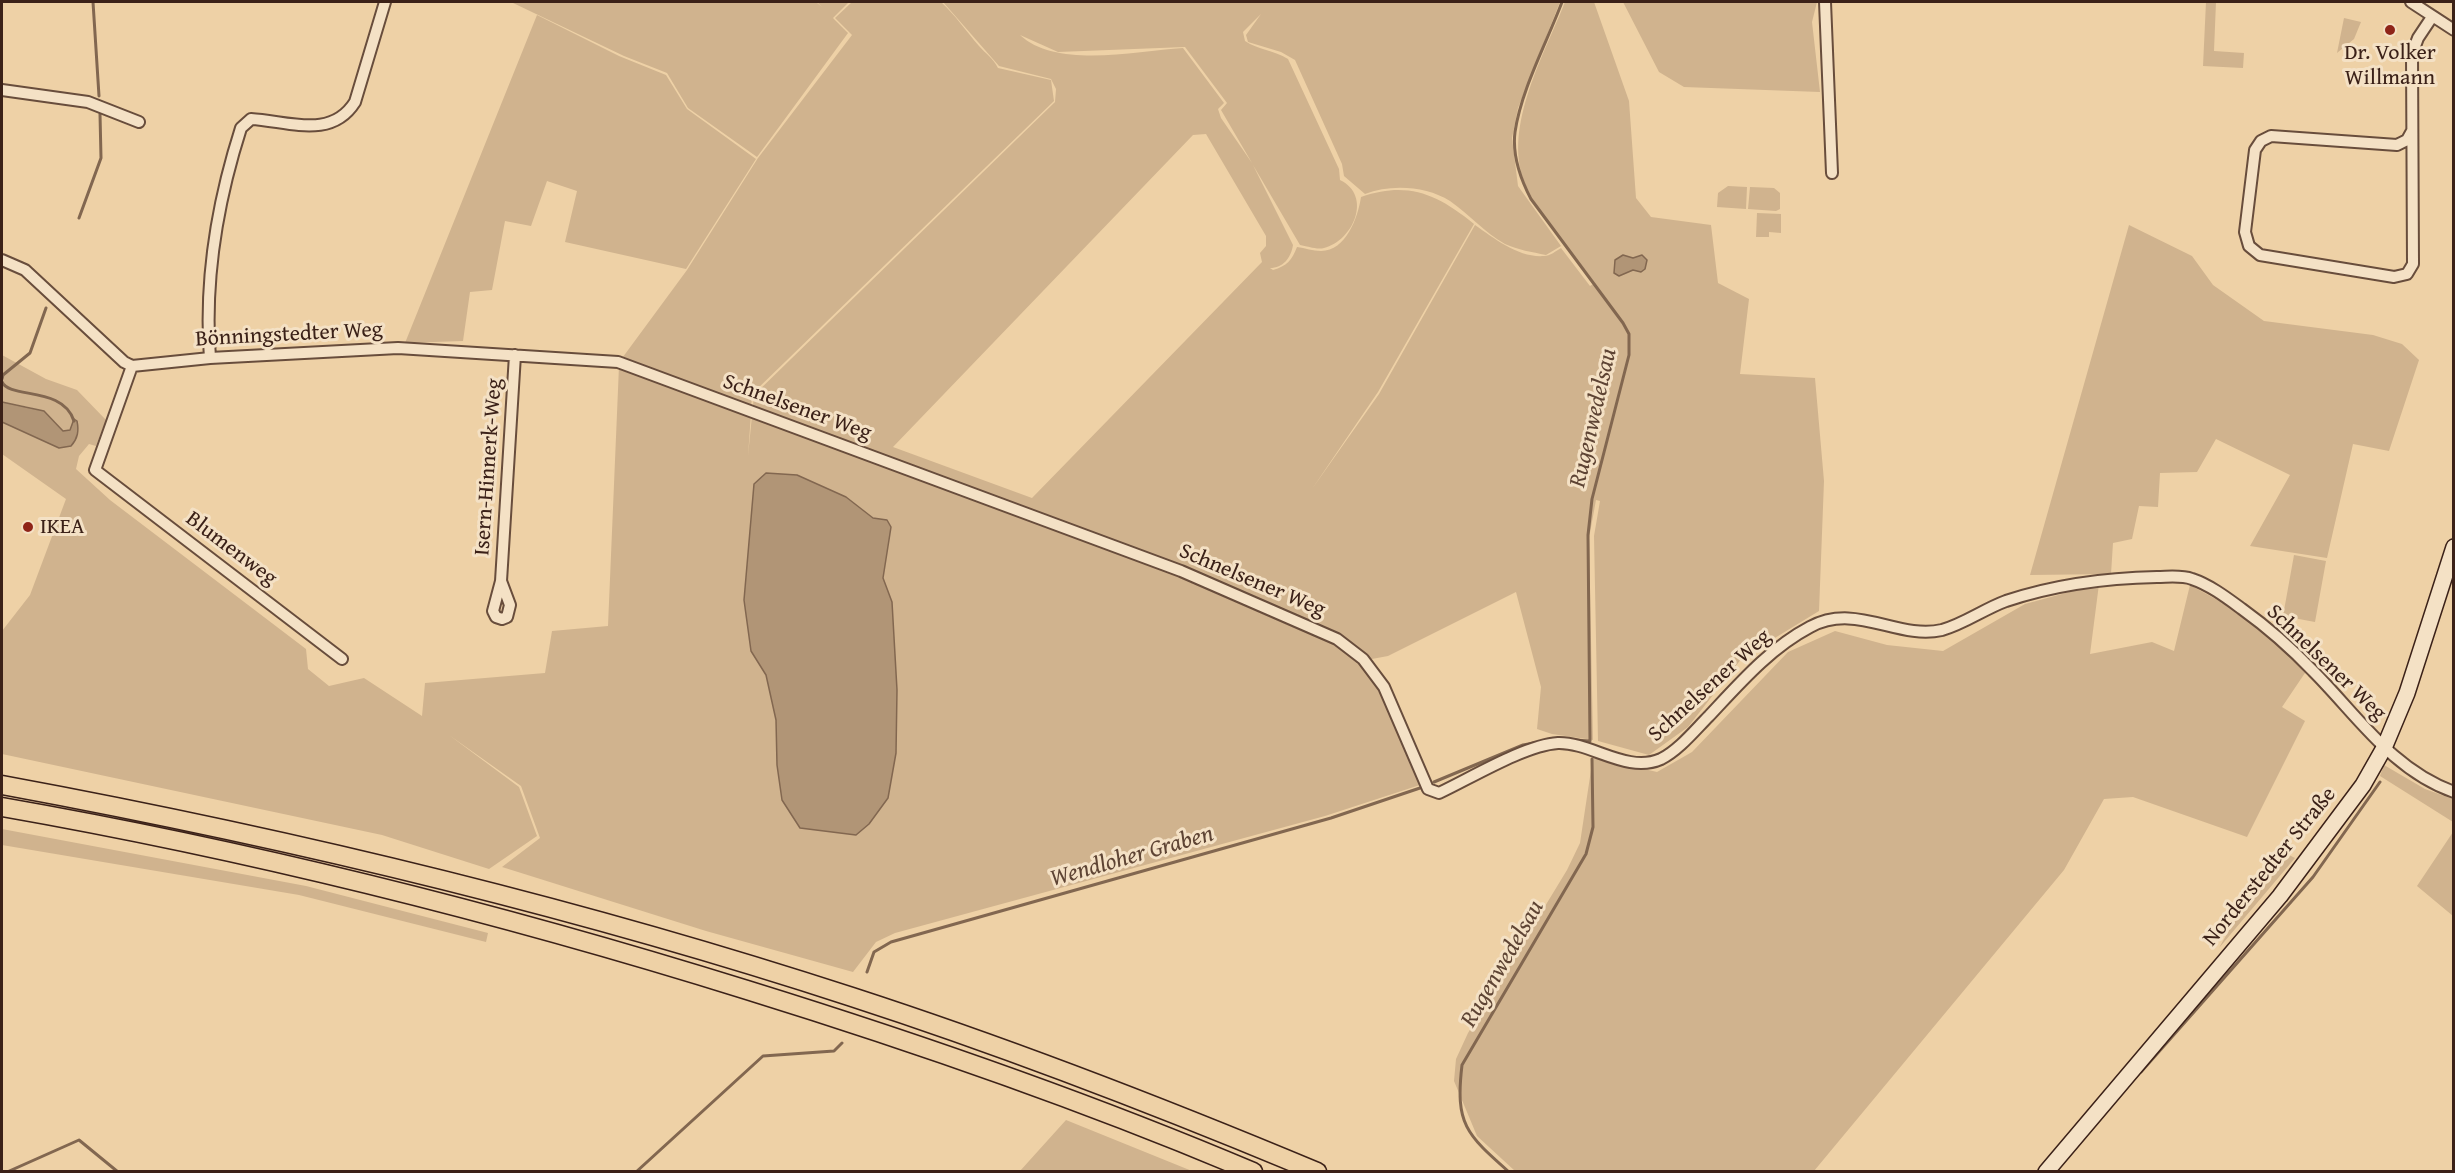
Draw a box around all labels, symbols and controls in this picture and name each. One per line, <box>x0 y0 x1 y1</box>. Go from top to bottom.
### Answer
marker: Dr. Volker Willmann <box>2383 23 2397 37</box>
place label: Dr. Volker Willmann <box>2344 40 2436 92</box>
street label: Bönningstedter Weg <box>195 317 383 353</box>
water label: Rugenwedelsau <box>1564 346 1624 490</box>
street label: Schnelsener Weg <box>719 369 875 447</box>
street label: Isern-Hinnerk-Weg <box>470 378 508 556</box>
street label: Blumenweg <box>180 506 282 592</box>
place label: IKEA <box>40 514 84 540</box>
marker: IKEA <box>21 520 35 534</box>
street label: Schnelsener Weg <box>1175 538 1329 624</box>
street label: Schnelsener Weg <box>2261 599 2391 727</box>
street label: Schnelsener Weg <box>1643 624 1777 748</box>
street label: Norderstedter Straße <box>2198 782 2342 952</box>
water label: Wendloher Graben <box>1047 820 1217 894</box>
water label: Rugenwedelsau <box>1455 895 1551 1033</box>

